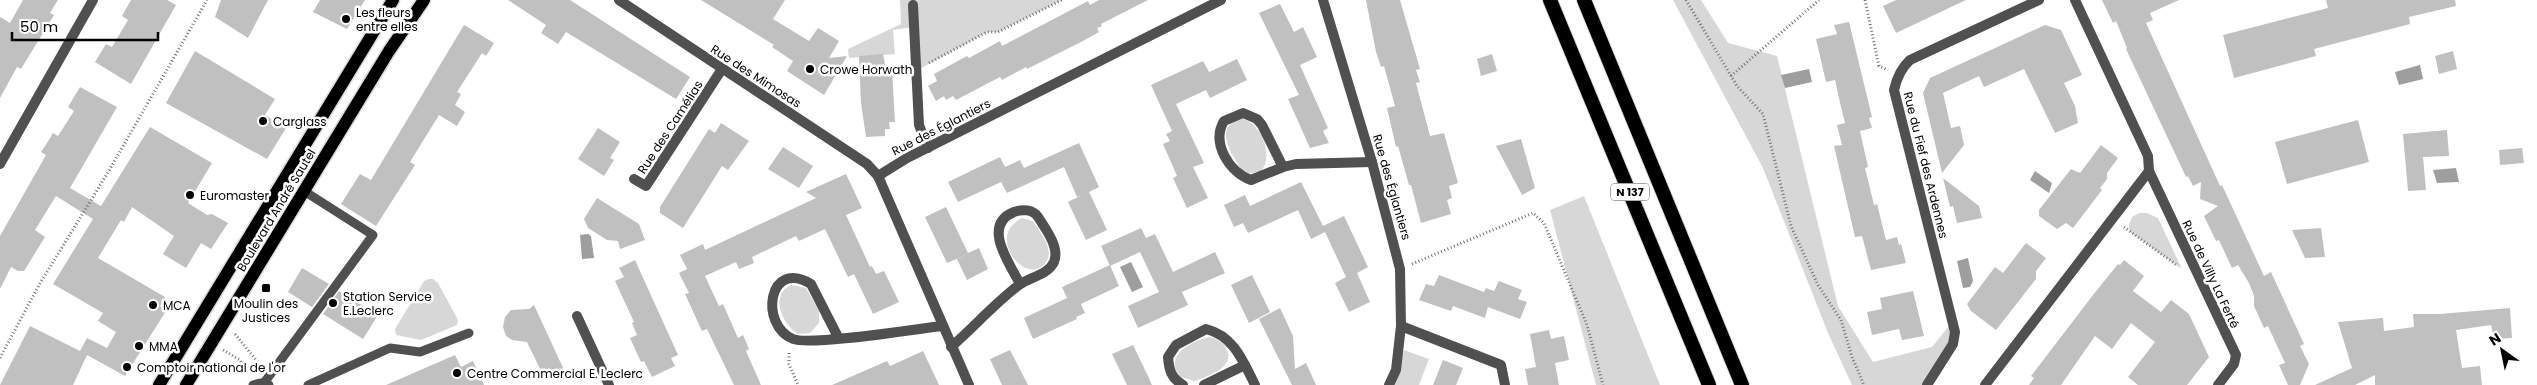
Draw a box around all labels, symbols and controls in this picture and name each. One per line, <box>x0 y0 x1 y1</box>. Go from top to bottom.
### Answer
place label: Les fleurs entre elles <box>356 4 418 35</box>
scale bar <box>12 10 159 42</box>
marker: Les fleurs entre elles <box>340 13 352 25</box>
text: 50 m <box>20 16 58 37</box>
street label: Rue des Mimosas <box>708 40 804 112</box>
place label: Crowe Horwath <box>820 61 912 78</box>
marker: Crowe Horwath <box>804 63 816 75</box>
street label: Rue des Camélias <box>633 77 707 177</box>
street label: Rue du Fief des Ardennes <box>1900 90 1952 240</box>
street label: Rue des Églantiers <box>889 95 993 159</box>
place label: Carglass <box>273 113 327 130</box>
marker: Carglass <box>257 115 269 127</box>
street label: Rue des Églantiers <box>1369 132 1415 242</box>
street label: Boulevard André Sautel <box>233 145 319 275</box>
road number: N 137 <box>1611 183 1649 200</box>
place label: Euromaster <box>200 187 270 204</box>
marker: Euromaster <box>184 189 196 201</box>
street label: Rue de Villy La Ferté <box>2178 217 2244 331</box>
marker: Moulin des Justices <box>260 282 272 294</box>
place label: Station Service E.Leclerc <box>343 288 432 319</box>
place label: Moulin des Justices <box>234 295 298 326</box>
place label: MCA <box>163 297 191 314</box>
marker: Station Service E.Leclerc <box>327 297 339 309</box>
marker: MCA <box>147 299 159 311</box>
north arrow <box>2477 325 2527 375</box>
text: N <box>2485 328 2505 350</box>
place label: MMA <box>149 338 178 355</box>
marker: MMA <box>133 340 145 352</box>
place label: Comptoir national de l'or <box>137 359 286 376</box>
marker: Comptoir national de l'or <box>121 361 133 373</box>
place label: Centre Commercial E. Leclerc <box>467 365 643 382</box>
marker: Centre Commercial E. Leclerc <box>451 367 463 379</box>

